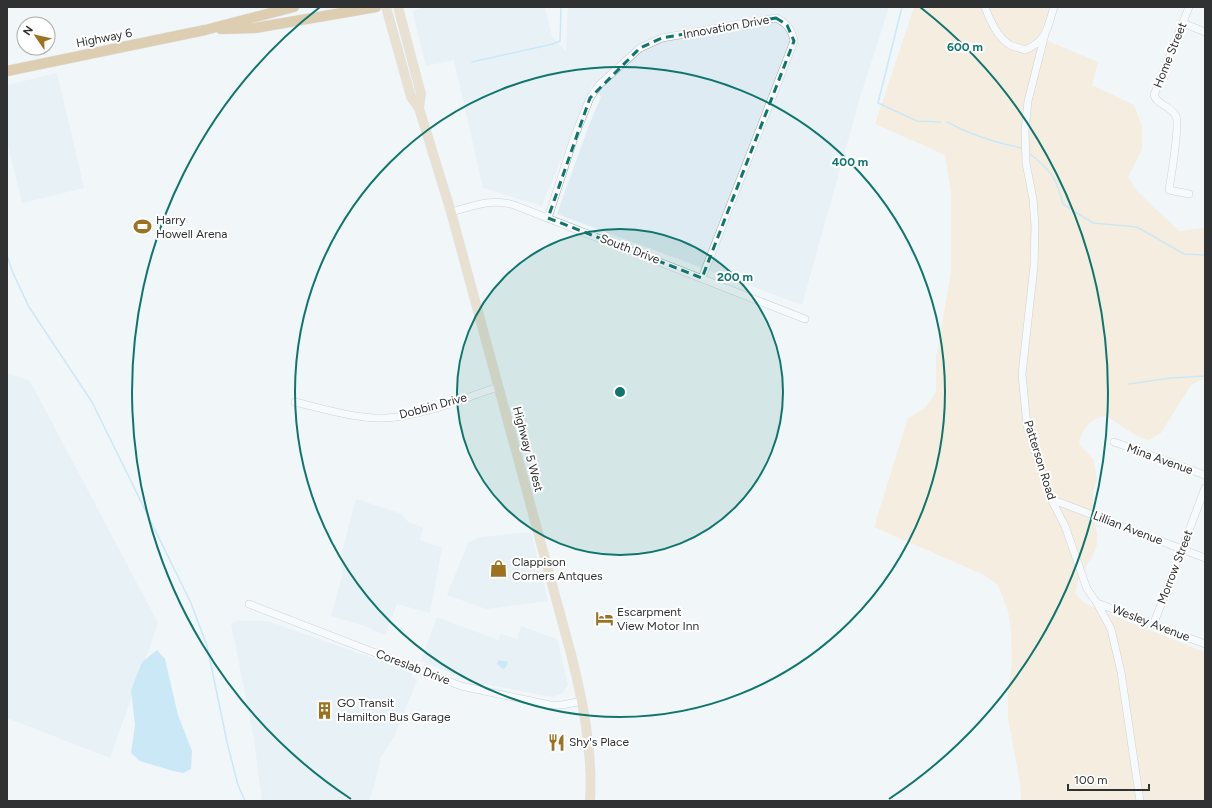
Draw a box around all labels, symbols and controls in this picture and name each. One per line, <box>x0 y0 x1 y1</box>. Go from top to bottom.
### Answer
street label: Innovation Drive <box>682 12 771 41</box>
north arrow <box>16 16 56 56</box>
street label: Home Street <box>1151 20 1190 90</box>
text: N <box>20 24 36 38</box>
street label: Highway 6 <box>75 26 133 50</box>
text: 600 m <box>947 40 983 54</box>
text: 400 m <box>832 155 868 169</box>
place label: Harry Howell Arena <box>156 213 227 241</box>
sports icon: Harry Howell Arena <box>133 217 153 237</box>
street label: South Drive <box>598 231 662 267</box>
text: 200 m <box>717 270 753 284</box>
centre of rings <box>613 385 627 399</box>
street label: Dobbin Drive <box>398 390 469 422</box>
street label: Highway 5 West <box>510 405 546 494</box>
street label: Patterson Road <box>1021 419 1059 501</box>
street label: Mina Avenue <box>1125 441 1195 478</box>
street label: Lillian Avenue <box>1091 508 1165 548</box>
street label: Morrow Street <box>1154 528 1196 606</box>
place label: Clappison Corners Antques <box>512 555 603 583</box>
shop icon: Clappison Corners Antques <box>489 559 509 579</box>
street label: Wesley Avenue <box>1110 602 1192 644</box>
place label: Escarpment View Motor Inn <box>617 605 699 633</box>
hotel icon: Escarpment View Motor Inn <box>594 609 614 629</box>
street label: Coreslab Drive <box>374 646 452 688</box>
place label: GO Transit Hamilton Bus Garage <box>337 696 451 724</box>
building icon: GO Transit Hamilton Bus Garage <box>314 700 334 720</box>
restaurant icon: Shy's Place <box>546 732 566 752</box>
place label: Shy's Place <box>569 735 629 749</box>
scale bar <box>1068 766 1149 792</box>
text: 100 m <box>1074 773 1108 787</box>

